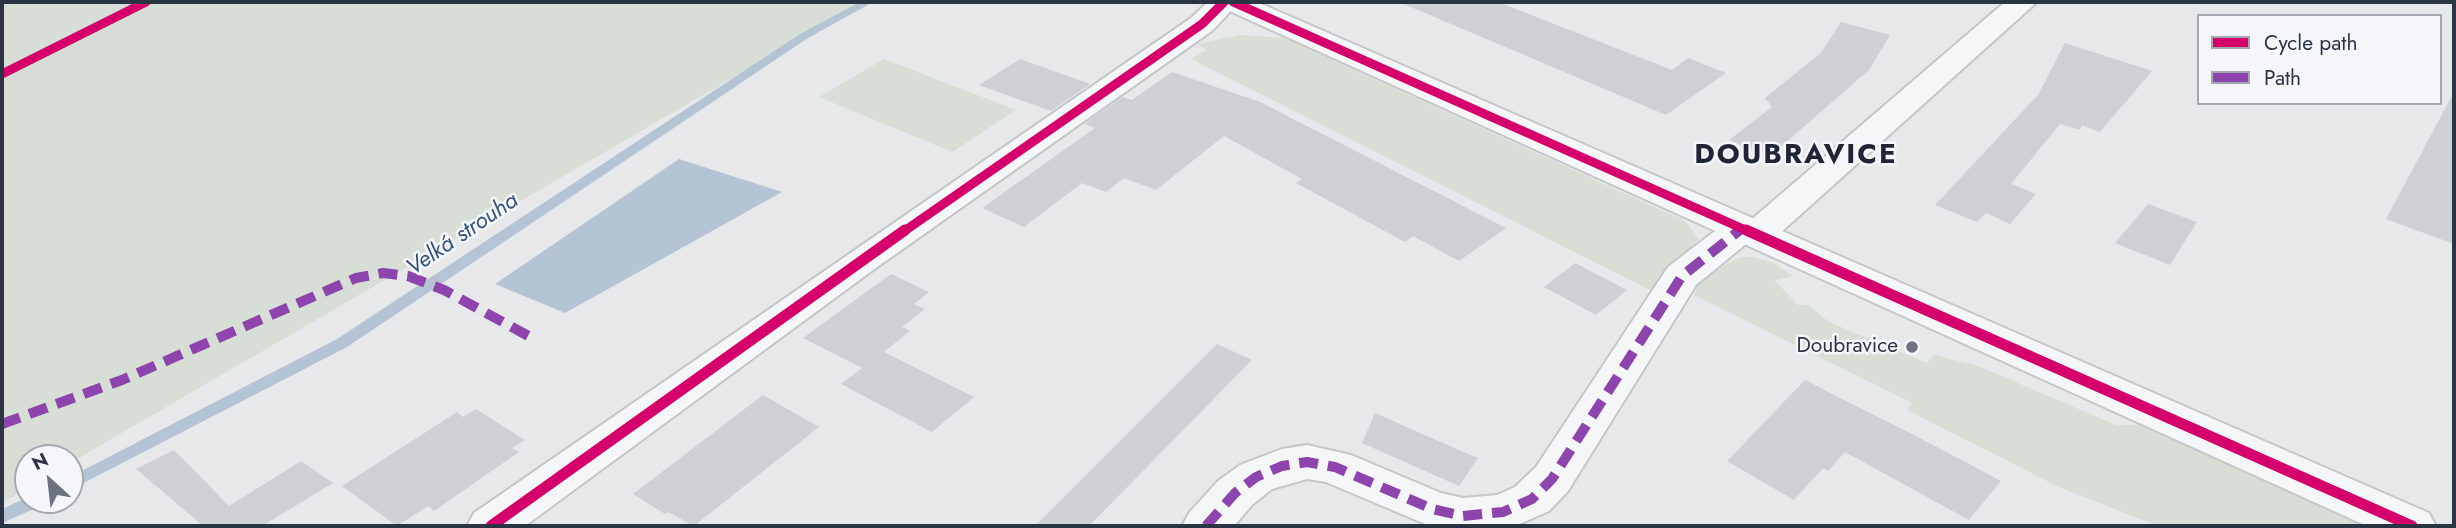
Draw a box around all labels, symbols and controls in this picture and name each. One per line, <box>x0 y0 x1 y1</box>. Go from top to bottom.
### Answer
legend <box>2197 14 2442 105</box>
text: Cycle path <box>2264 28 2357 58</box>
text: Path <box>2264 63 2301 93</box>
district label: DOUBRAVICE <box>1695 139 1897 173</box>
water label: Velká strouha <box>402 188 524 282</box>
place label: Doubravice <box>1797 334 1898 360</box>
marker: Doubravice <box>1904 339 1920 355</box>
north arrow <box>14 444 84 514</box>
text: N <box>27 446 53 477</box>

